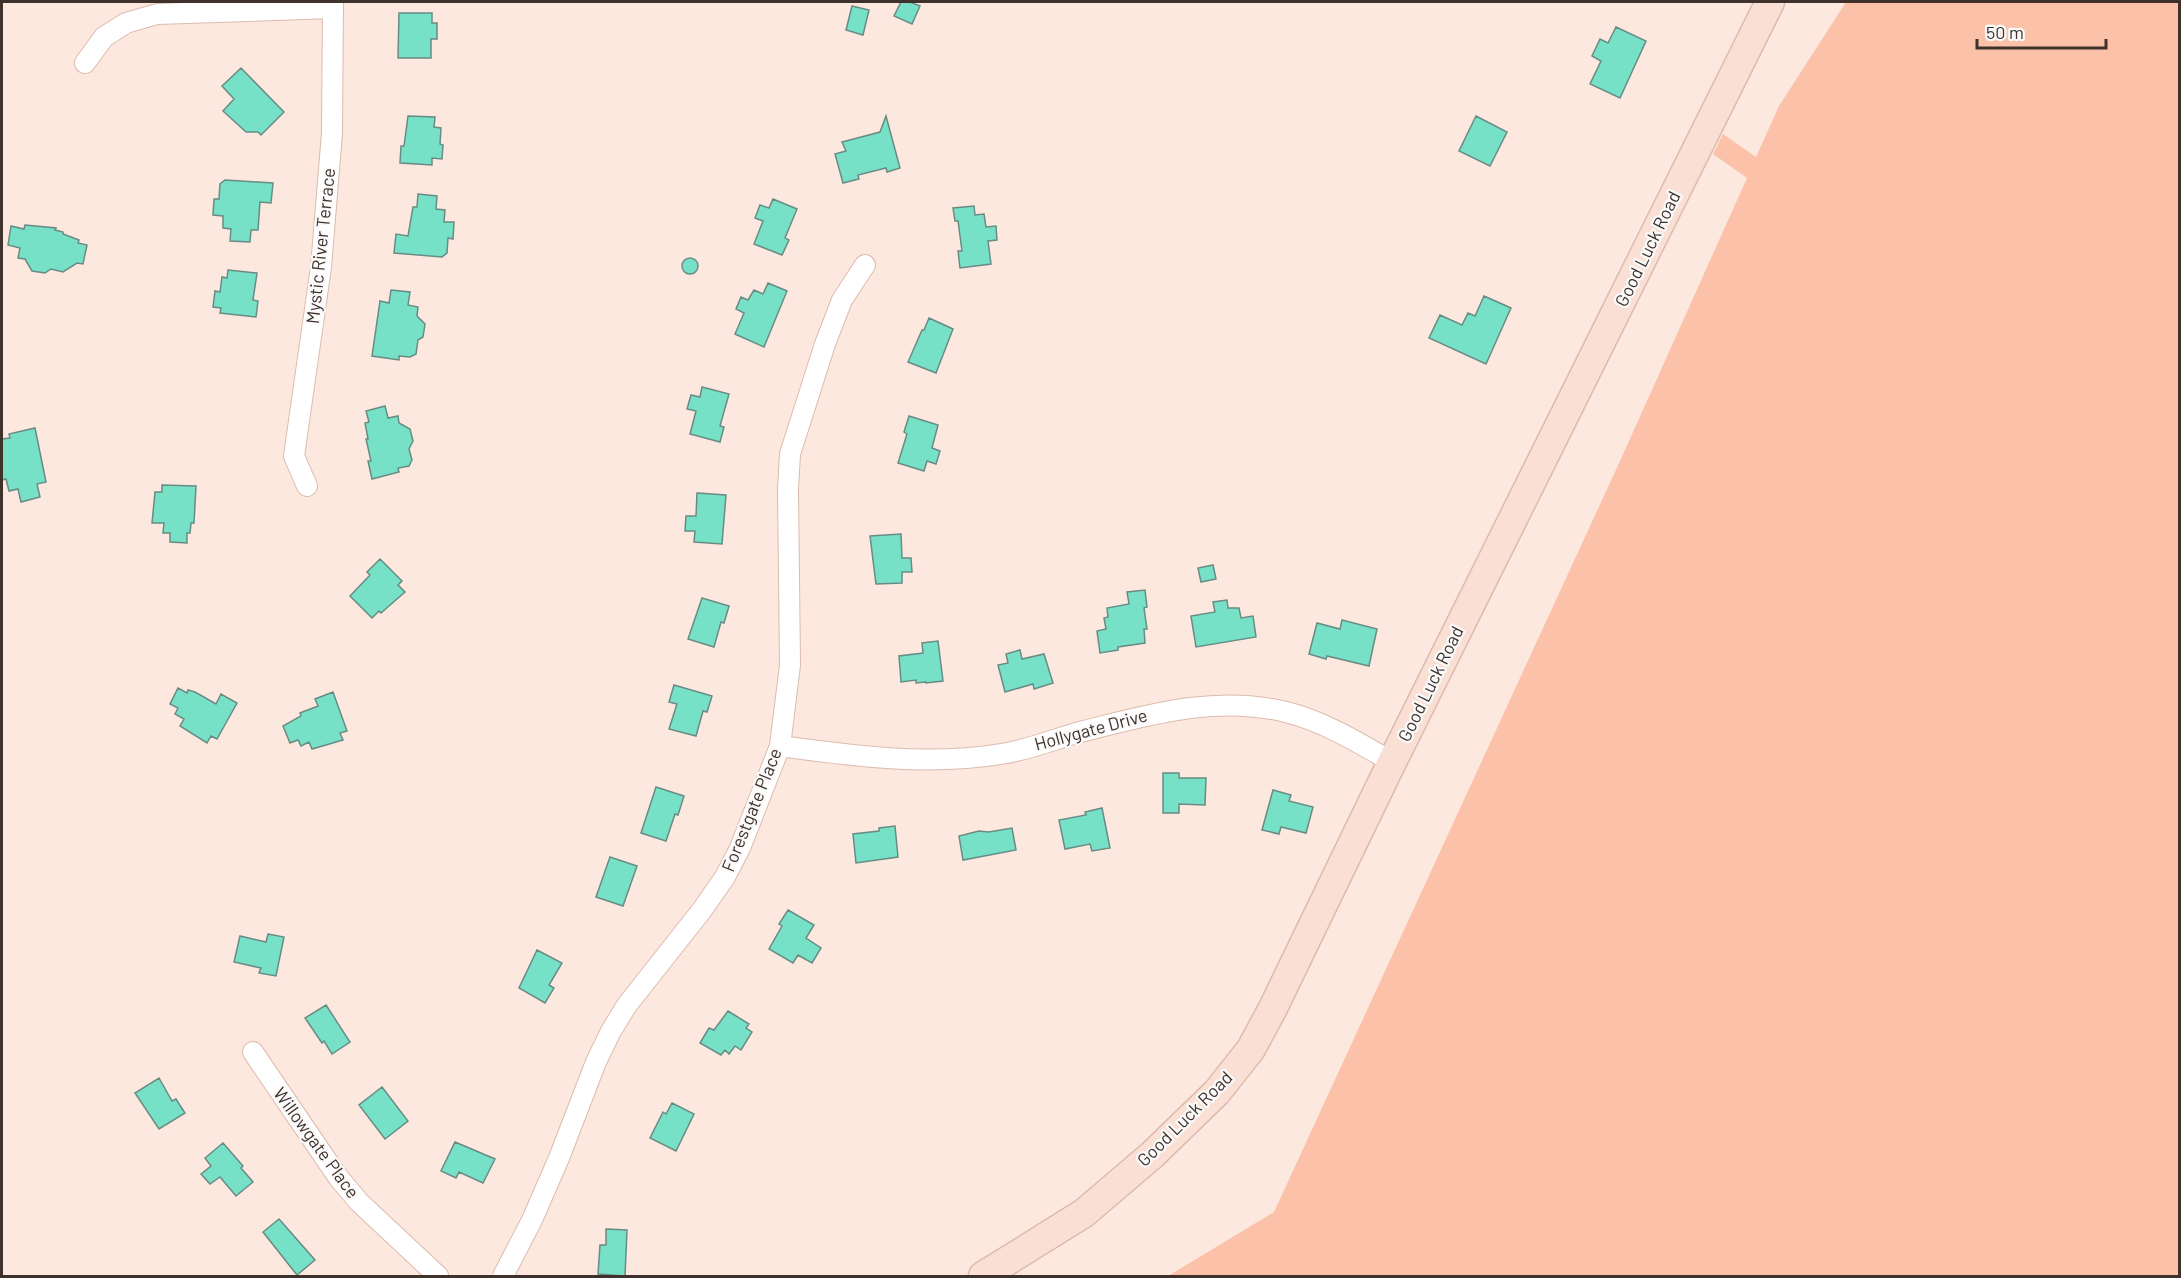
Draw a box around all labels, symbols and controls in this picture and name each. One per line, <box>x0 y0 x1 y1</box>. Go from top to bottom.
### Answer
scale bar <box>1977 12 2106 50</box>
text: 50 m <box>1986 21 2024 43</box>
street label: Mystic River Terrace <box>301 167 339 325</box>
street label: Good Luck Road <box>1610 187 1685 310</box>
street label: Good Luck Road <box>1393 622 1468 745</box>
street label: Hollygate Drive <box>1032 703 1150 755</box>
street label: Forestgate Place <box>716 745 786 875</box>
street label: Good Luck Road <box>1132 1066 1237 1171</box>
street label: Willowgate Place <box>269 1083 364 1202</box>

